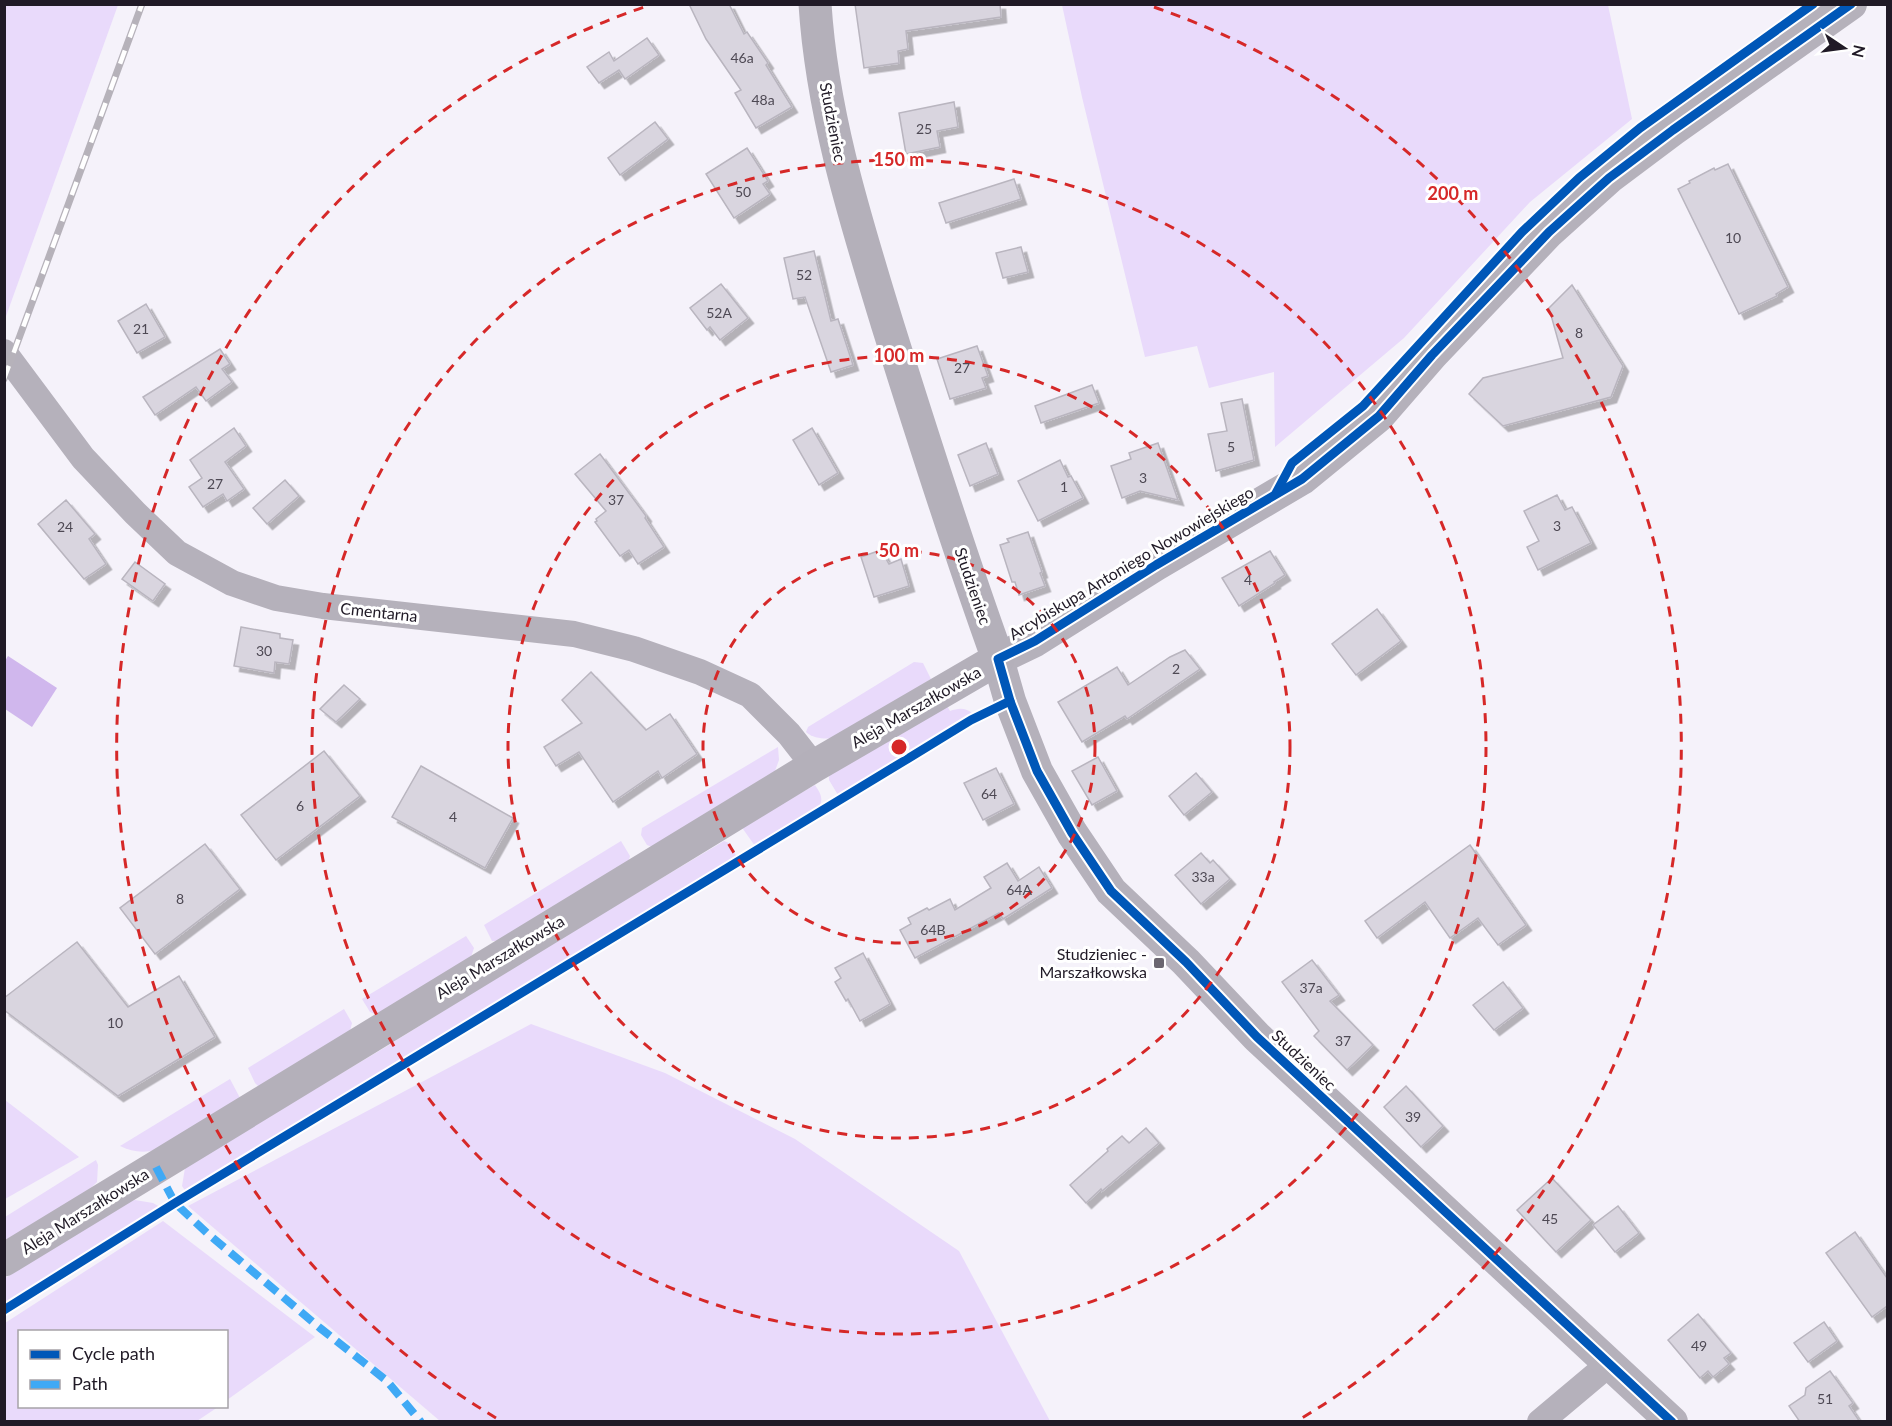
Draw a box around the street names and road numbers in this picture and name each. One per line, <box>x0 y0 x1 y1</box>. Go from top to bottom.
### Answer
street label: Studzieniec <box>817 81 851 163</box>
street label: Arcybiskupa Antoniego Nowowiejskiego <box>1005 482 1257 643</box>
street label: Studzieniec <box>951 545 996 627</box>
street label: Cmentarna <box>340 598 419 625</box>
street label: Aleja Marszałkowska <box>848 662 984 751</box>
street label: Aleja Marszałkowska <box>432 911 567 1002</box>
street label: Studzieniec <box>1268 1025 1340 1094</box>
street label: Aleja Marszałkowska <box>18 1164 152 1257</box>

